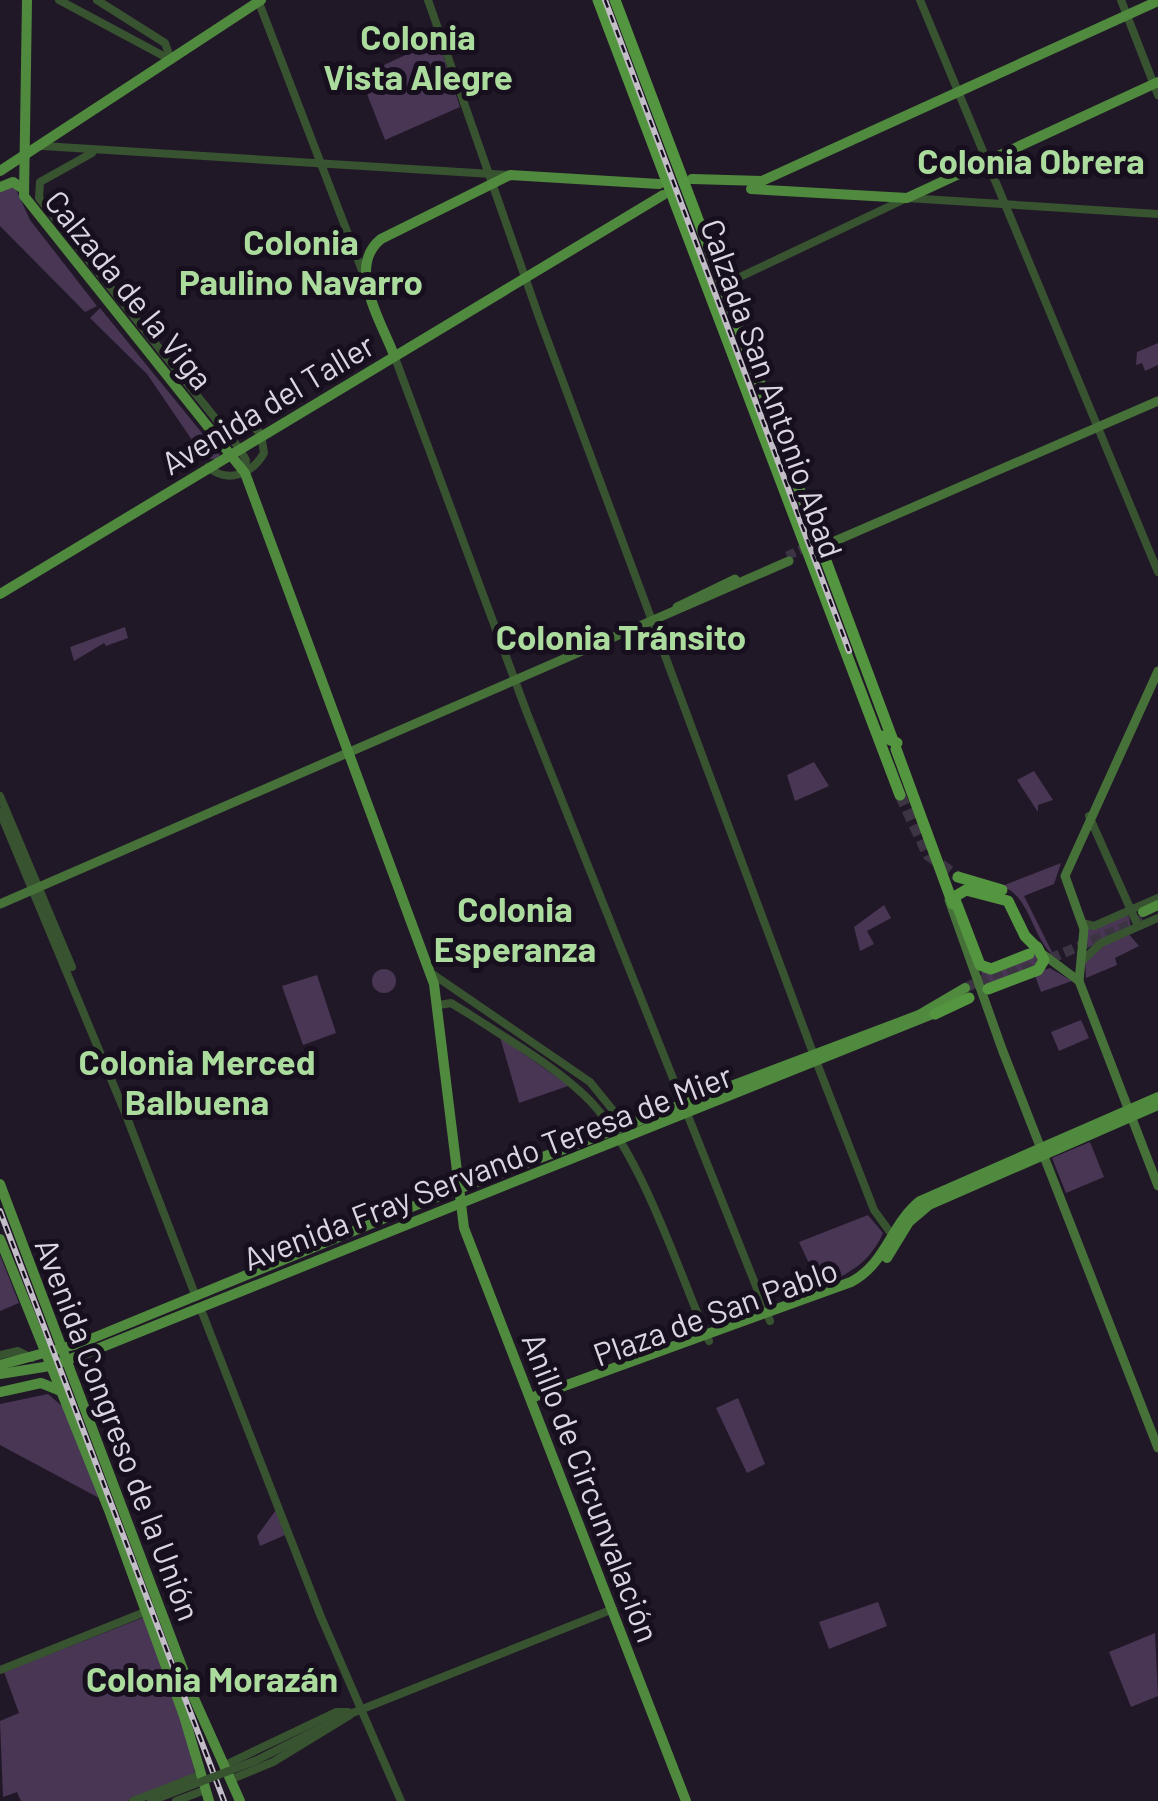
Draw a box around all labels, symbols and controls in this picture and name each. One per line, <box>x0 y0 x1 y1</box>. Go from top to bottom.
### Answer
district label: Colonia Vista Alegre <box>323 15 513 97</box>
district label: Colonia Obrera <box>917 139 1145 181</box>
street label: Calzada de la Viga <box>38 182 222 396</box>
street label: Calzada San Antonio Abad <box>694 213 852 563</box>
district label: Colonia Paulino Navarro <box>179 220 423 302</box>
street label: Avenida del Taller <box>154 324 381 482</box>
district label: Colonia Tránsito <box>496 615 746 657</box>
district label: Colonia Esperanza <box>434 887 596 969</box>
district label: Colonia Merced Balbuena <box>79 1040 315 1122</box>
street label: Avenida Fray Servando Teresa de Mier <box>237 1055 737 1277</box>
street label: Avenida Congreso de la Unión <box>28 1233 210 1625</box>
street label: Plaza de San Pablo <box>588 1249 842 1373</box>
street label: Anillo de Circunvalación <box>515 1327 669 1647</box>
district label: Colonia Morazán <box>86 1657 338 1699</box>

